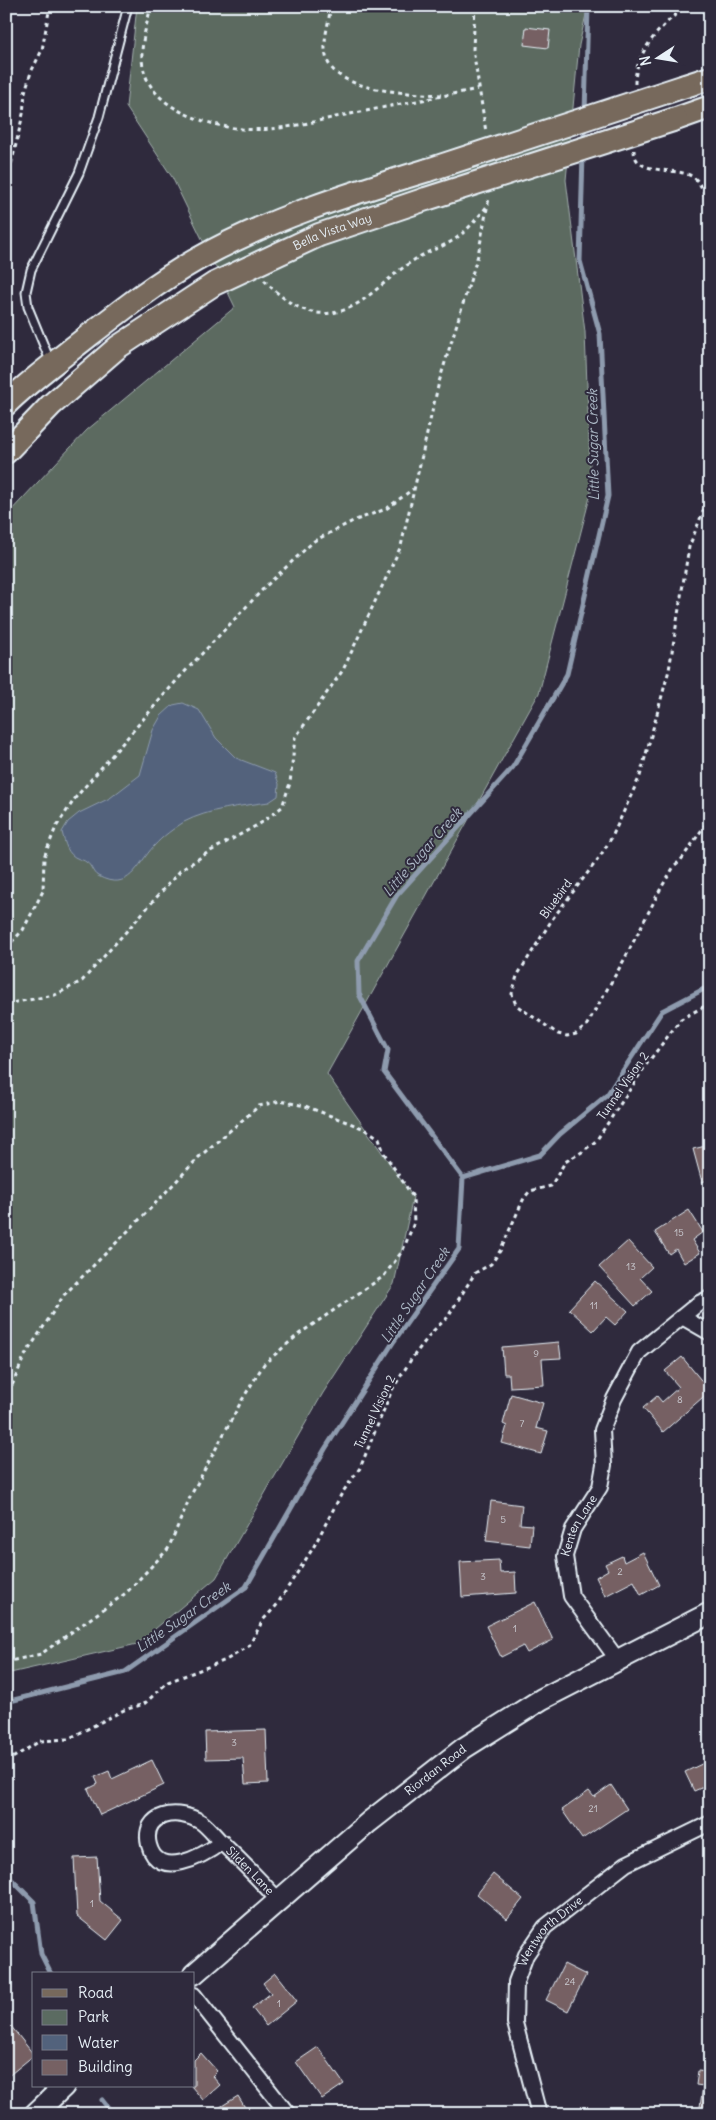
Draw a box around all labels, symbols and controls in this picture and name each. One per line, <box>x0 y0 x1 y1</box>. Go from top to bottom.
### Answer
north arrow <box>634 32 684 82</box>
text: N <box>635 54 655 67</box>
street label: Bella Vista Way <box>290 210 374 253</box>
water label: Little Sugar Creek <box>583 388 603 501</box>
water label: Little Sugar Creek <box>379 803 466 900</box>
street label: Bluebird <box>536 876 575 921</box>
street label: Tunnel Vision 2 <box>594 1048 652 1123</box>
house number: 15 <box>674 1226 684 1239</box>
water label: Little Sugar Creek <box>376 1243 454 1346</box>
house number: 13 <box>626 1260 636 1273</box>
house number: 11 <box>590 1299 598 1312</box>
house number: 9 <box>533 1347 539 1360</box>
street label: Tunnel Vision 2 <box>351 1372 398 1451</box>
house number: 8 <box>677 1393 683 1406</box>
house number: 7 <box>520 1417 525 1430</box>
street label: Kenten Lane <box>557 1492 600 1558</box>
house number: 5 <box>500 1513 506 1526</box>
house number: 2 <box>617 1565 623 1578</box>
house number: 3 <box>480 1570 486 1583</box>
water label: Little Sugar Creek <box>132 1577 235 1656</box>
house number: 1 <box>513 1622 517 1635</box>
house number: 3 <box>231 1736 237 1749</box>
street label: Riordan Road <box>401 1741 469 1798</box>
house number: 21 <box>588 1802 598 1815</box>
street label: Silden Lane <box>223 1843 278 1898</box>
street label: Wentworth Drive <box>515 1893 585 1968</box>
house number: 1 <box>90 1897 94 1910</box>
legend <box>32 1972 195 2088</box>
house number: 24 <box>564 1975 576 1988</box>
text: Road <box>78 1983 113 2002</box>
house number: 1 <box>277 1997 281 2010</box>
text: Park <box>78 2007 109 2026</box>
text: Water <box>78 2033 119 2052</box>
text: Building <box>78 2057 133 2076</box>

